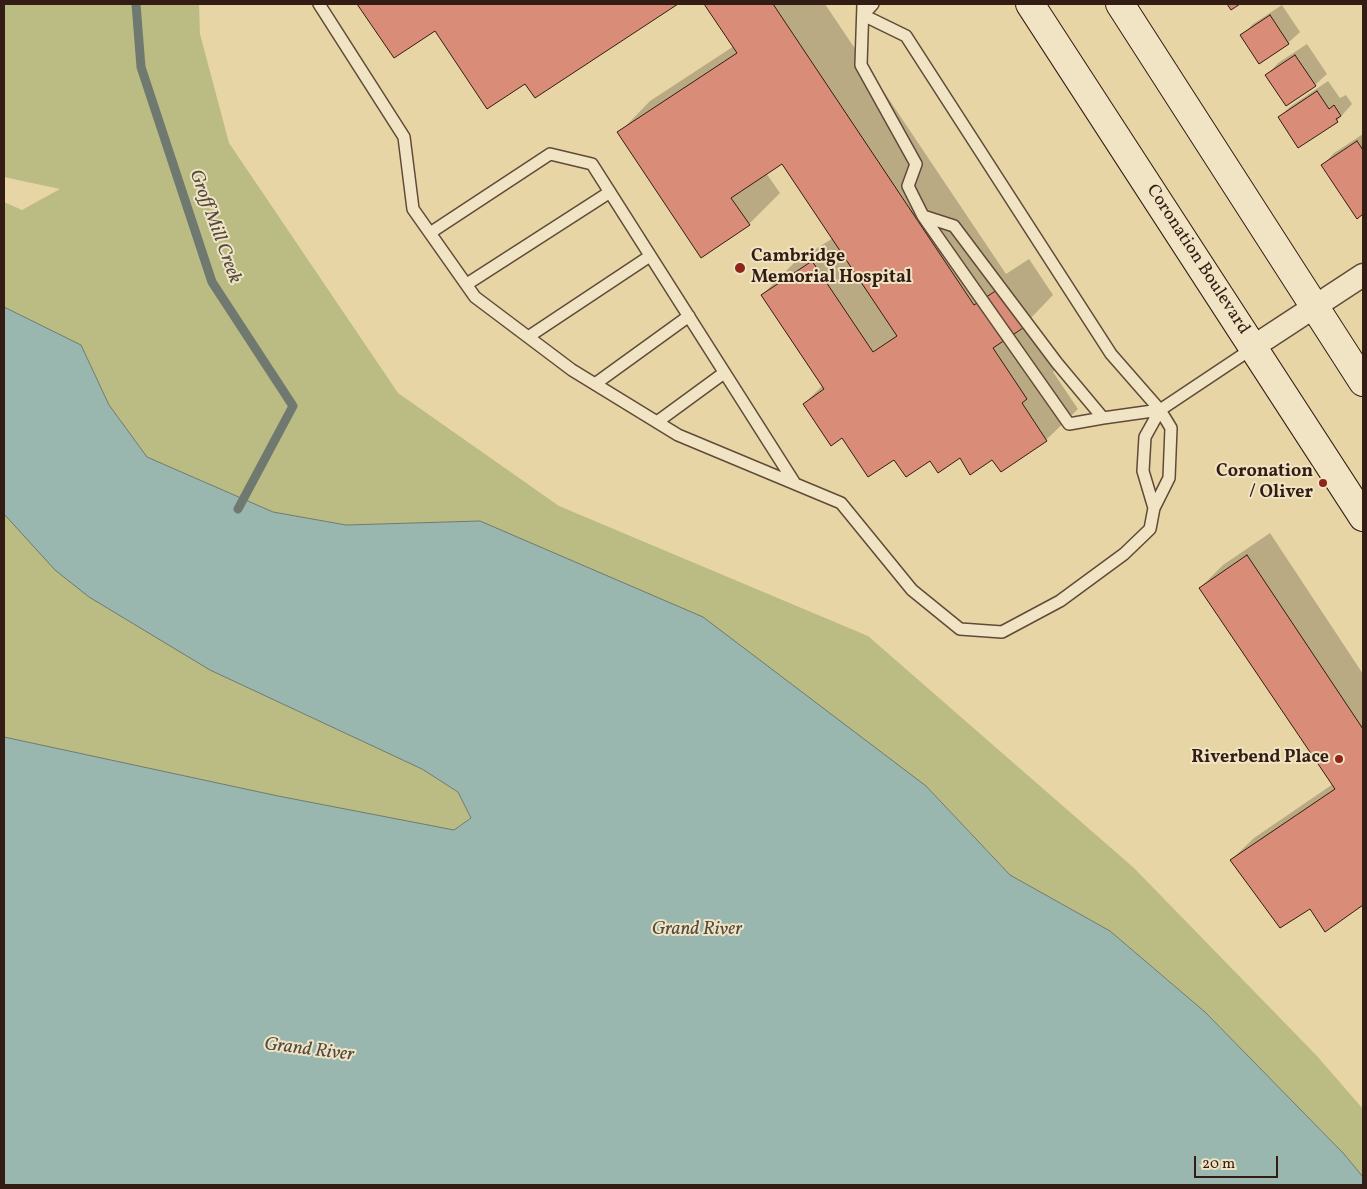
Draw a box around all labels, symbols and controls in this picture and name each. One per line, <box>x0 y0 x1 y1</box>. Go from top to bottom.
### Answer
water label: Groff Mill Creek <box>183 167 245 287</box>
street label: Coronation Boulevard <box>1140 181 1254 339</box>
place label: Cambridge Memorial Hospital <box>751 247 912 290</box>
marker: Cambridge Memorial Hospital <box>733 261 747 275</box>
place label: Coronation / Oliver <box>1216 462 1313 504</box>
marker: Coronation / Oliver <box>1317 477 1329 489</box>
place label: Riverbend Place <box>1191 748 1329 770</box>
marker: Riverbend Place <box>1333 753 1345 765</box>
water label: Grand River <box>652 920 742 942</box>
water label: Grand River <box>263 1034 355 1068</box>
scale bar <box>1197 1146 1281 1178</box>
text: 20 m <box>1202 1154 1235 1175</box>

